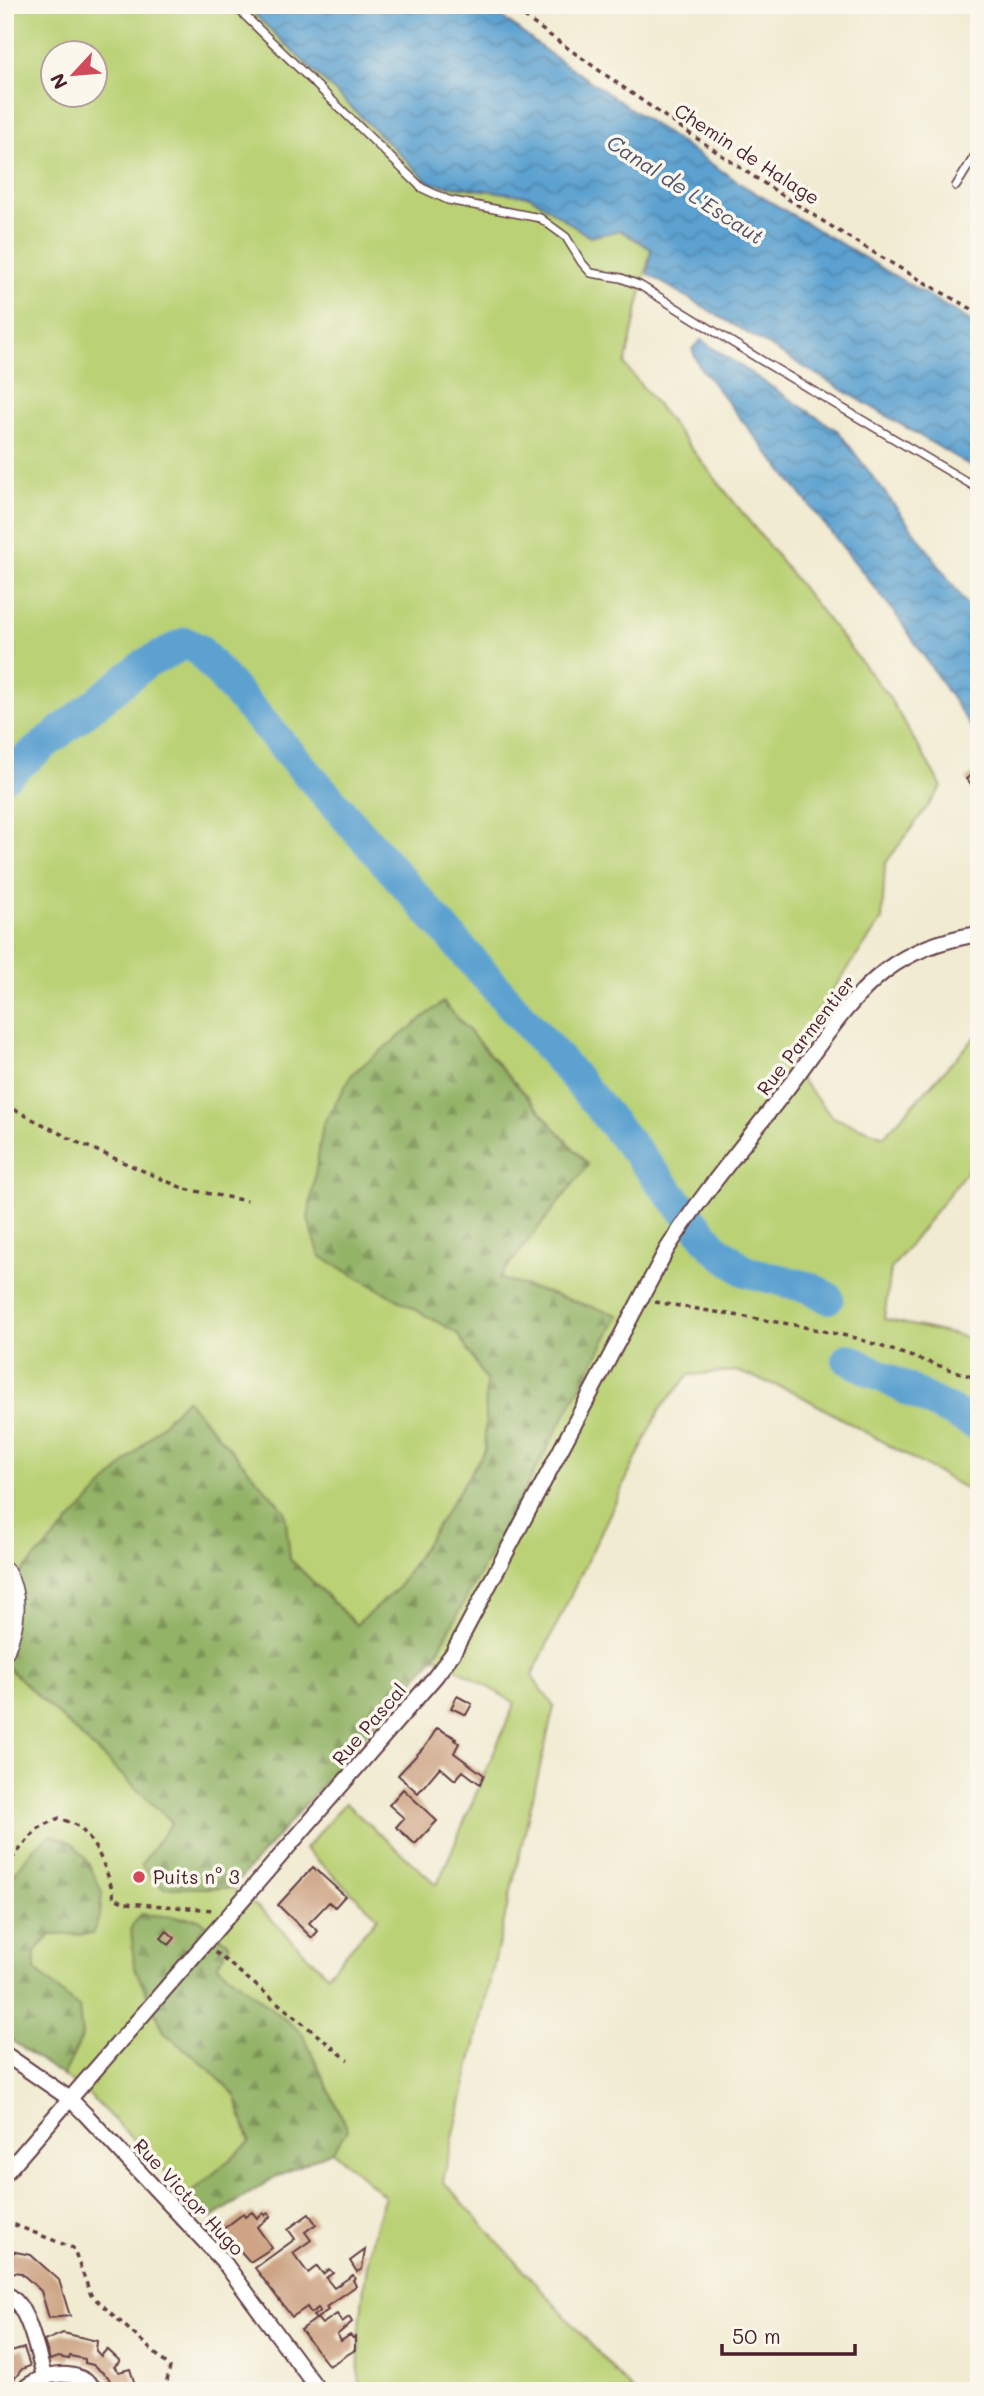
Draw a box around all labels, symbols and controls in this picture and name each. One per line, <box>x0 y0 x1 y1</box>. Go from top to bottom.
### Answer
north arrow <box>38 38 108 108</box>
text: N <box>44 70 73 94</box>
street label: Chemin de Halage <box>670 97 825 210</box>
water label: Canal de L'Escaut <box>602 128 769 250</box>
street label: Rue Parmentier <box>751 969 860 1100</box>
street label: Rue Pascal <box>326 1677 411 1770</box>
place label: Puits n° 3 <box>153 1864 240 1889</box>
marker: Puits n° 3 <box>131 1869 147 1885</box>
street label: Rue Victor Hugo <box>129 2133 250 2260</box>
scale bar <box>722 2312 855 2356</box>
text: 50 m <box>732 2322 781 2349</box>

